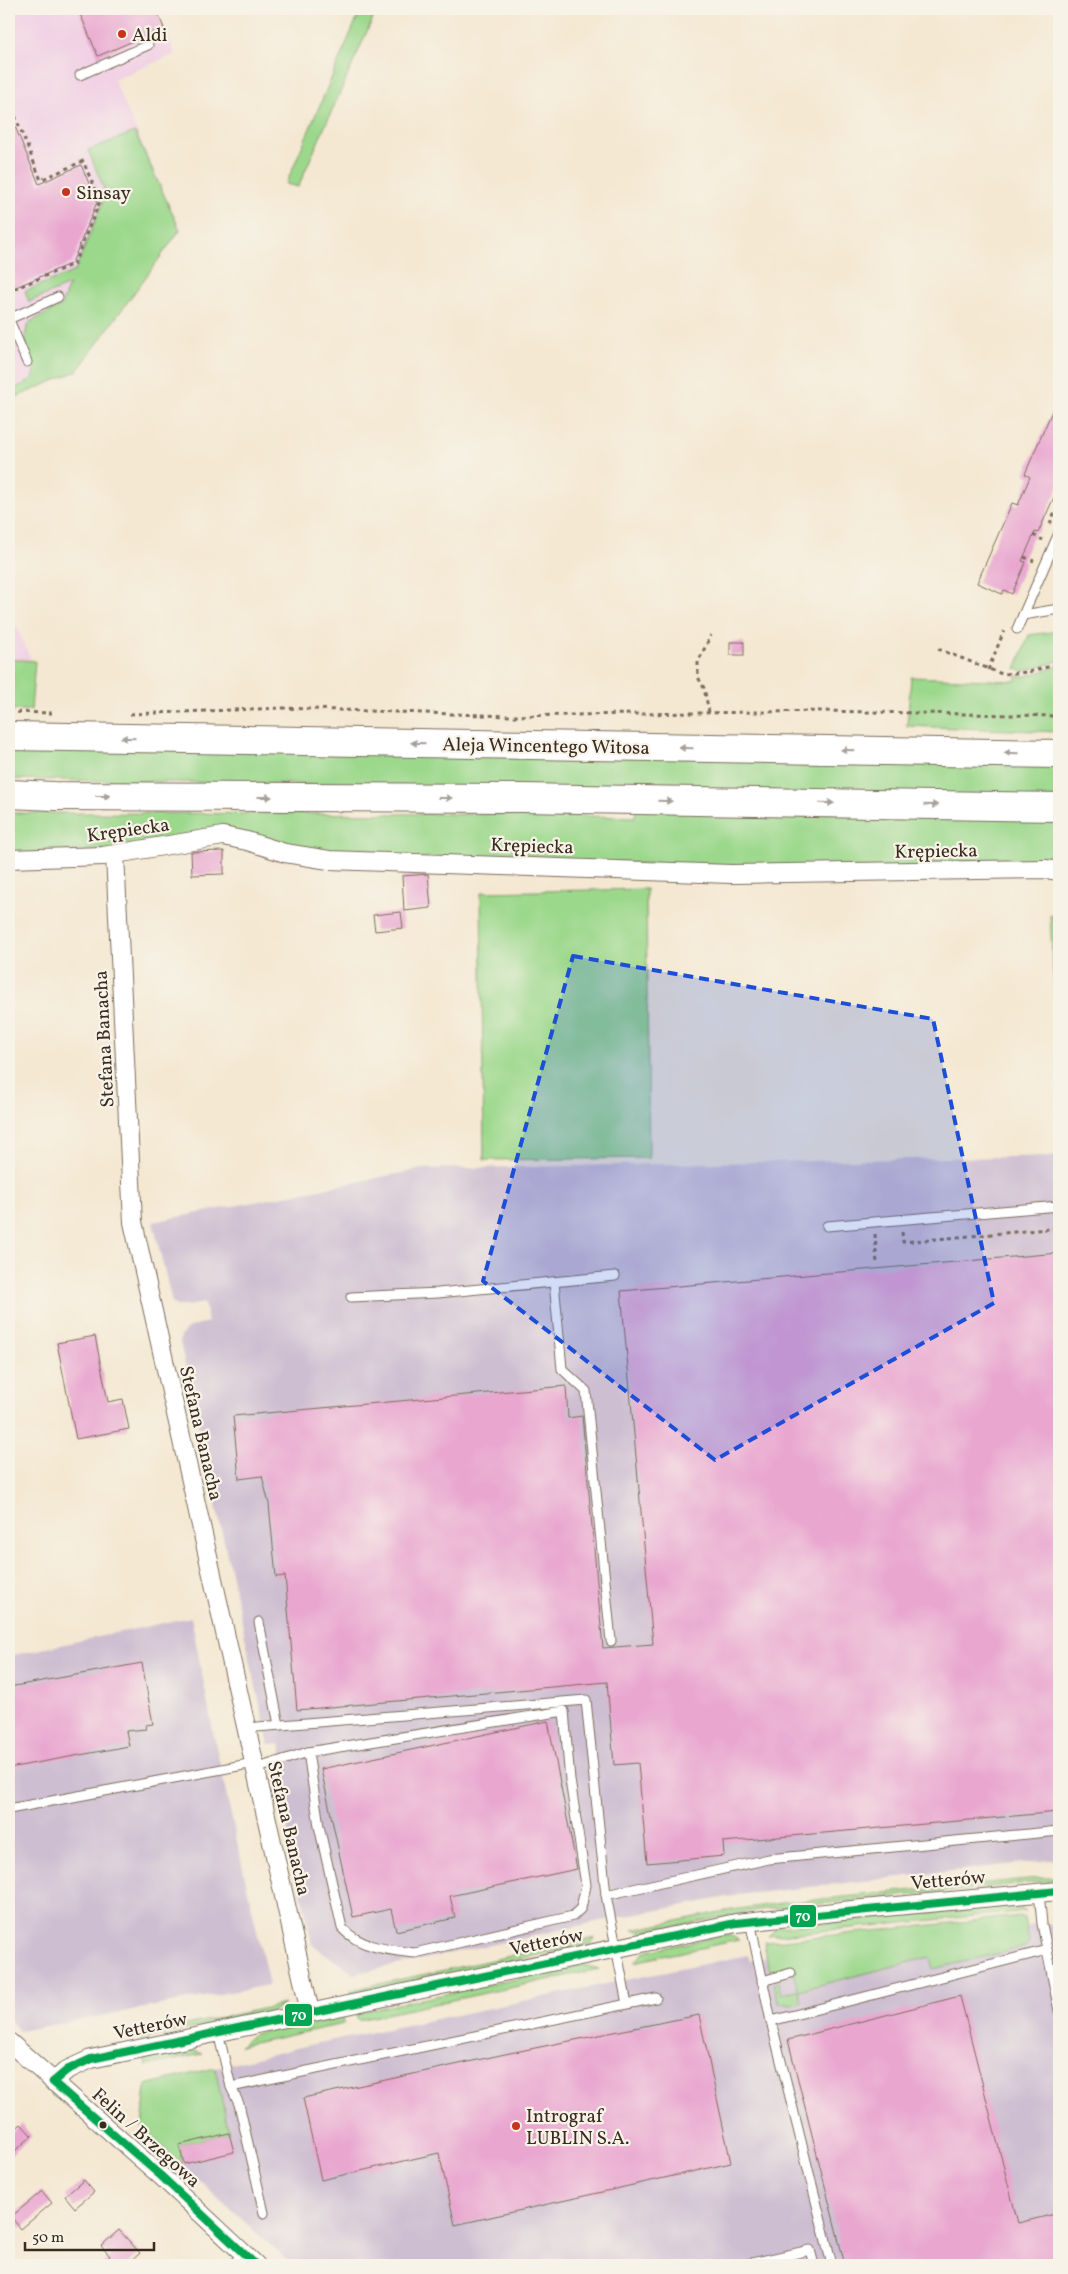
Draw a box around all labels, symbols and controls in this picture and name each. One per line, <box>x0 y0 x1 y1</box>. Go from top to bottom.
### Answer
place label: Aldi <box>132 23 168 49</box>
marker: Aldi <box>116 28 128 40</box>
place label: Sinsay <box>76 181 131 207</box>
marker: Sinsay <box>60 186 72 198</box>
street label: Aleja Wincentego Witosa <box>442 732 650 762</box>
one-way arrow <box>120 734 136 742</box>
one-way arrow <box>410 739 426 747</box>
one-way arrow <box>677 744 693 752</box>
one-way arrow <box>840 746 856 754</box>
one-way arrow <box>1002 749 1018 757</box>
one-way arrow <box>95 792 111 800</box>
one-way arrow <box>258 793 274 801</box>
one-way arrow <box>438 794 454 802</box>
one-way arrow <box>657 797 673 805</box>
one-way arrow <box>819 799 835 807</box>
one-way arrow <box>923 801 939 809</box>
street label: Krępiecka <box>85 812 171 850</box>
street label: Krępiecka <box>490 833 574 861</box>
street label: Krępiecka <box>894 838 978 866</box>
street label: Stefana Banacha <box>88 970 122 1108</box>
street label: Stefana Banacha <box>172 1364 228 1503</box>
street label: Stefana Banacha <box>260 1759 316 1898</box>
street label: Vetterów <box>910 1865 987 1897</box>
line badge: 70 <box>789 1904 817 1928</box>
text: 70 <box>796 1908 811 1927</box>
street label: Vetterów <box>507 1922 586 1963</box>
line badge: 70 <box>284 2003 313 2027</box>
street label: Vetterów <box>111 2006 190 2047</box>
text: 70 <box>292 2007 307 2026</box>
street label: Felin / Brzegowa <box>86 2083 206 2194</box>
place label: Intrograf LUBLIN S.A. <box>526 2104 629 2152</box>
unlabelled marker <box>98 2120 108 2130</box>
marker: Intrograf LUBLIN S.A. <box>510 2120 522 2132</box>
scale bar <box>25 2219 154 2251</box>
text: 50 m <box>32 2228 64 2249</box>

